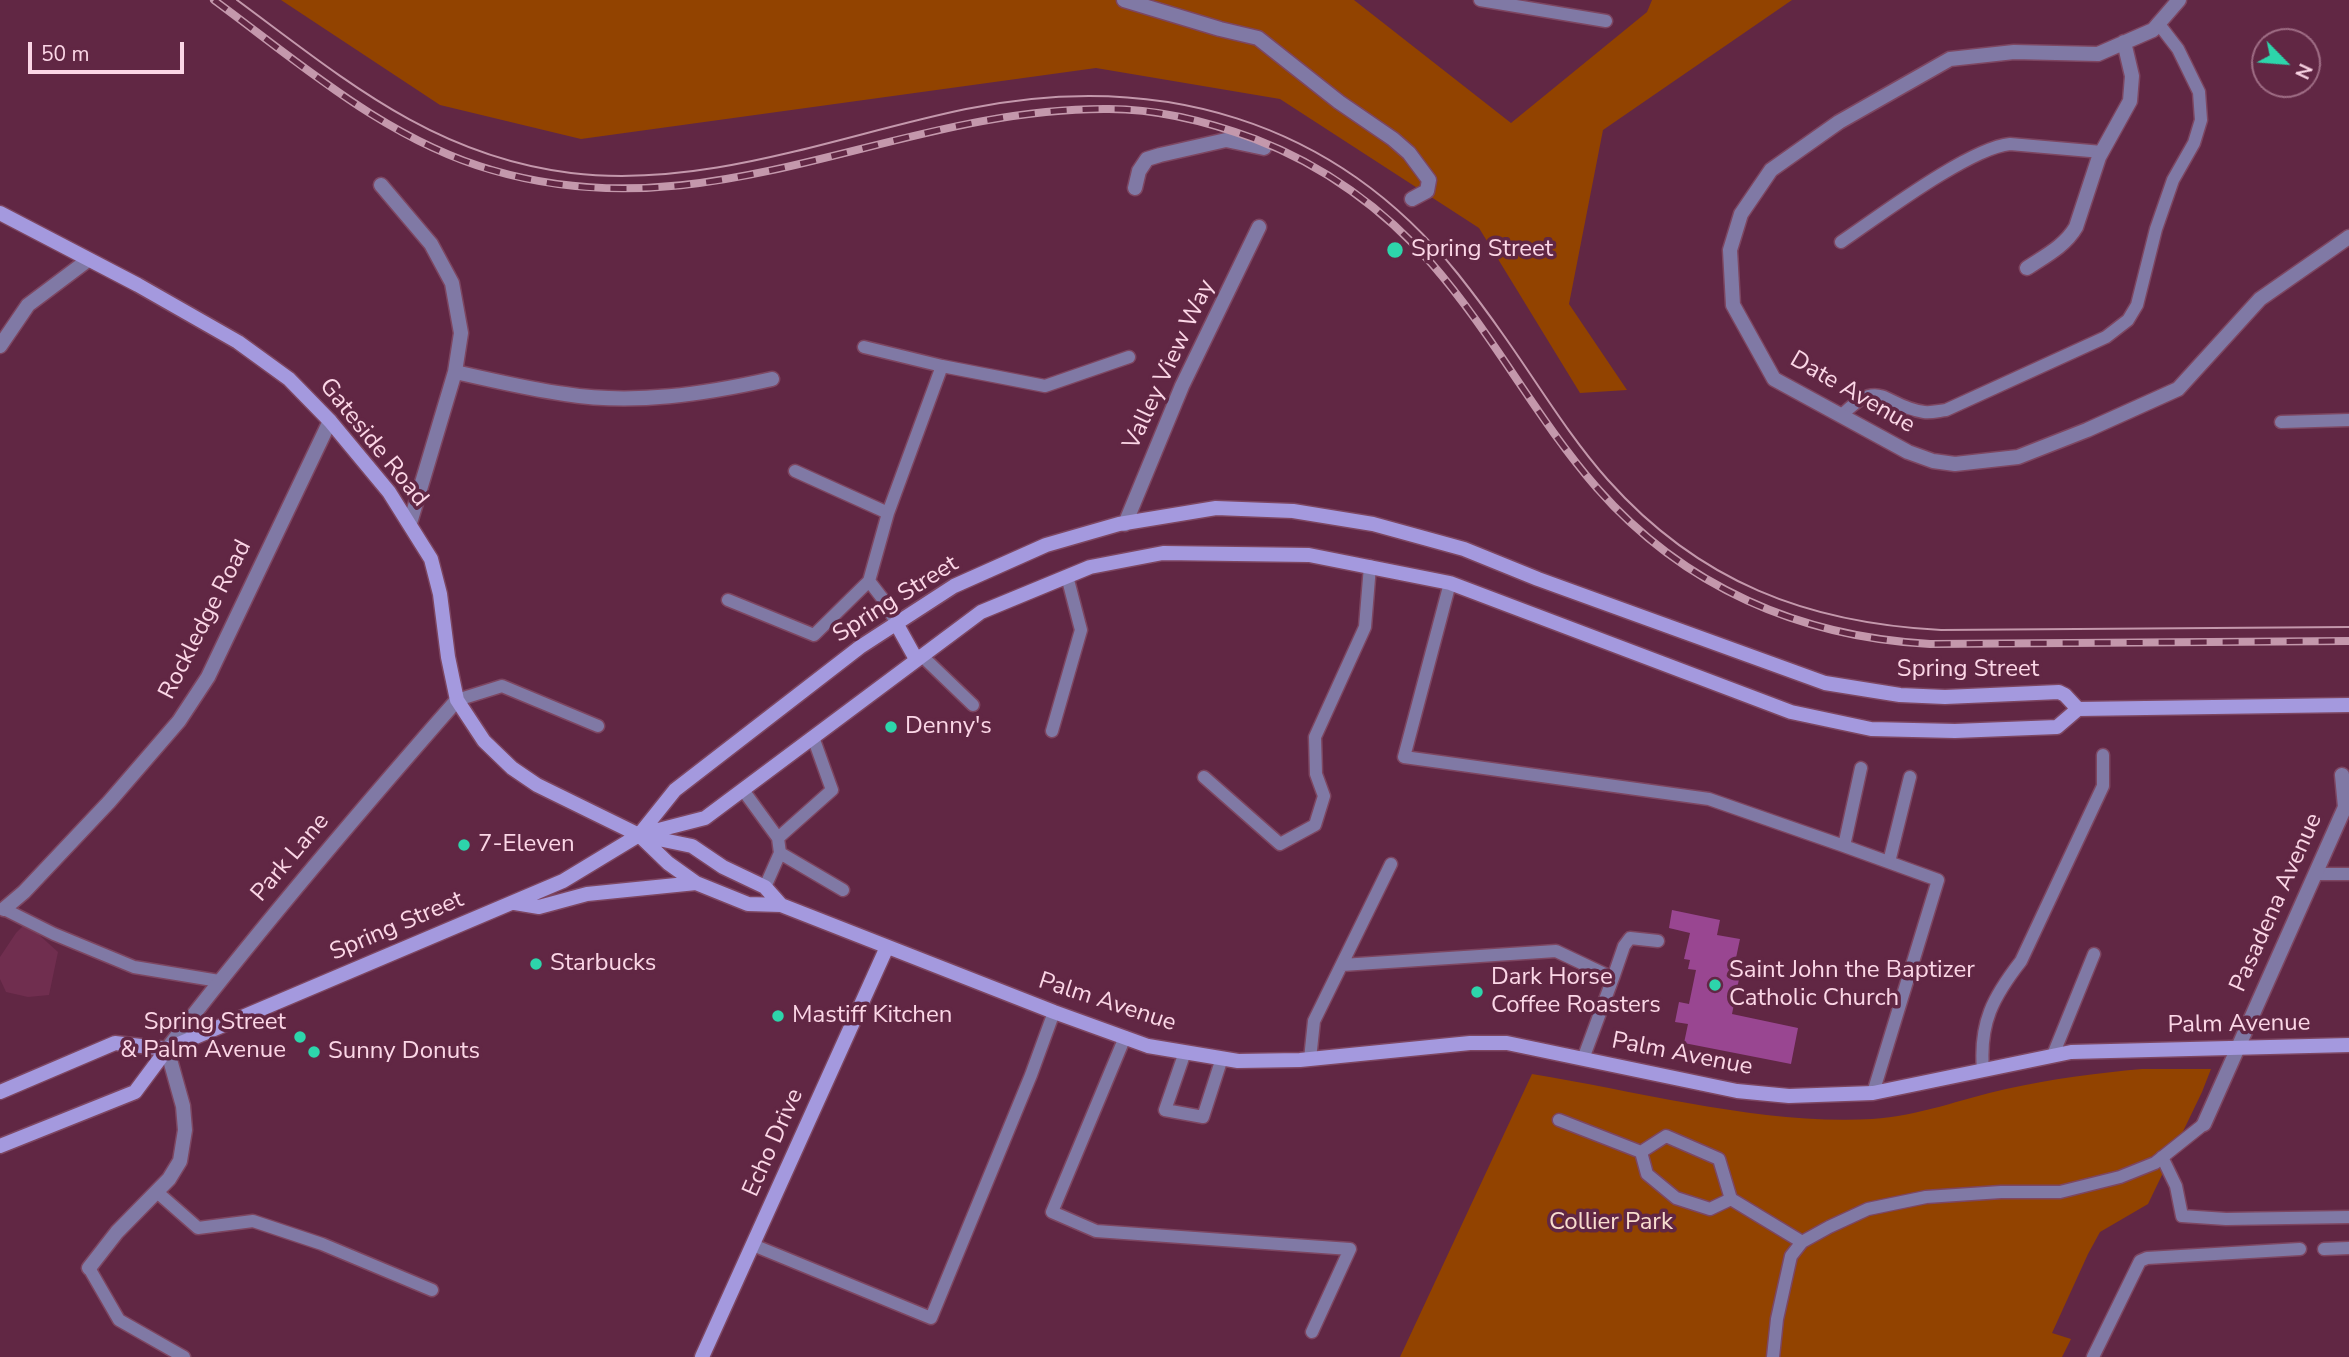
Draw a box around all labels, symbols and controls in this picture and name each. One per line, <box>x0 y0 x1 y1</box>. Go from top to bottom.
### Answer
scale bar <box>32 28 187 72</box>
north arrow <box>2251 28 2321 98</box>
text: 50 m <box>41 40 90 68</box>
text: N <box>2288 59 2318 83</box>
place label: Spring Street <box>1411 236 1553 264</box>
marker: Spring Street <box>1385 240 1405 260</box>
street label: Valley View Way <box>1118 275 1222 455</box>
street label: Date Avenue <box>1784 346 1920 440</box>
street label: Gateside Road <box>312 373 434 513</box>
street label: Rockledge Road <box>153 536 259 704</box>
street label: Spring Street <box>828 550 964 650</box>
street label: Spring Street <box>1897 656 2039 684</box>
place label: Denny's <box>905 713 992 741</box>
marker: Denny's <box>883 719 899 735</box>
street label: Park Lane <box>246 808 336 908</box>
street label: Pasadena Avenue <box>2225 809 2329 997</box>
place label: 7-Eleven <box>478 831 575 859</box>
marker: 7-Eleven <box>456 837 472 853</box>
street label: Spring Street <box>326 886 468 968</box>
place label: Starbucks <box>550 950 656 978</box>
marker: Starbucks <box>528 956 544 972</box>
place label: Saint John the Baptizer Catholic Church <box>1729 957 1975 1013</box>
place label: Dark Horse Coffee Roasters <box>1491 964 1661 1020</box>
street label: Palm Avenue <box>1035 967 1179 1039</box>
marker: Saint John the Baptizer Catholic Church <box>1707 977 1723 993</box>
marker: Dark Horse Coffee Roasters <box>1469 984 1485 1000</box>
place label: Mastiff Kitchen <box>792 1002 952 1030</box>
marker: Mastiff Kitchen <box>770 1008 786 1024</box>
place label: Spring Street & Palm Avenue <box>120 1009 286 1065</box>
street label: Palm Avenue <box>2167 1009 2311 1041</box>
street label: Palm Avenue <box>1609 1027 1755 1083</box>
marker: Spring Street & Palm Avenue <box>292 1029 308 1045</box>
place label: Sunny Donuts <box>328 1038 480 1066</box>
marker: Sunny Donuts <box>306 1044 322 1060</box>
street label: Echo Drive <box>737 1085 811 1201</box>
park label: Collier Park <box>1549 1209 1673 1237</box>

